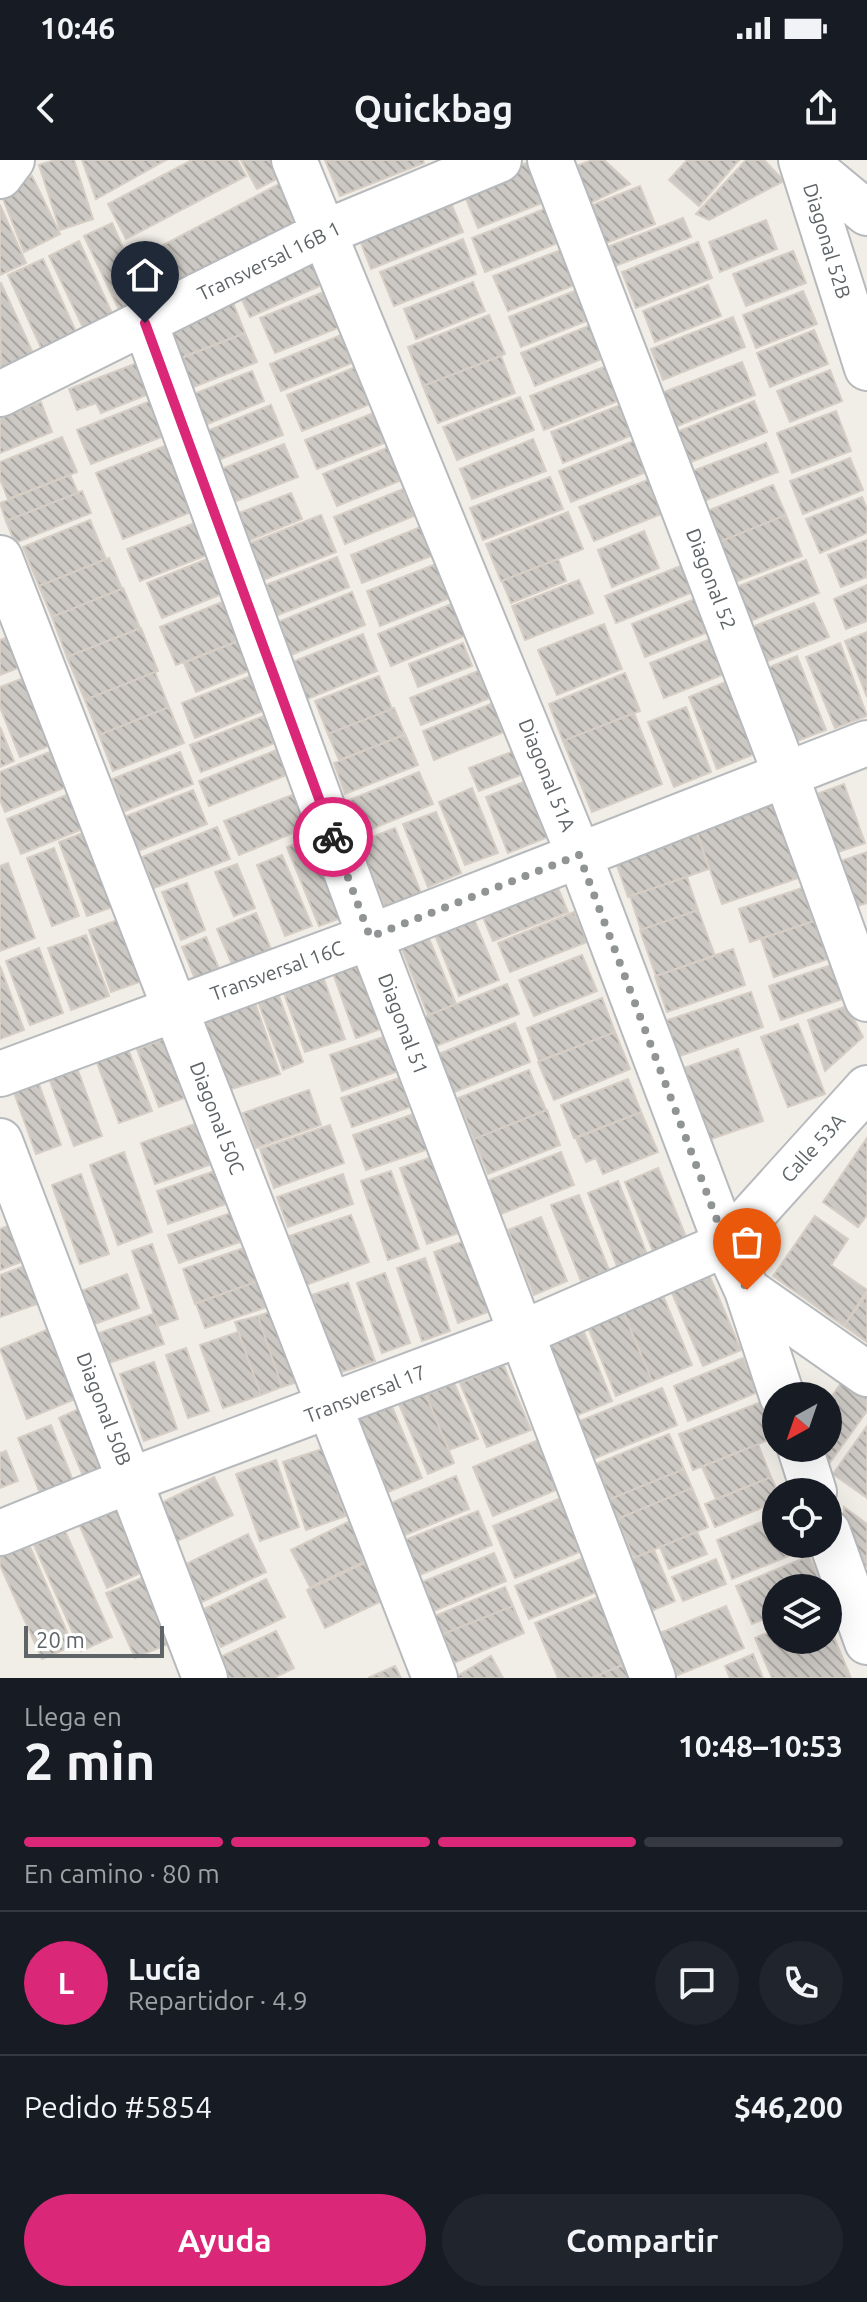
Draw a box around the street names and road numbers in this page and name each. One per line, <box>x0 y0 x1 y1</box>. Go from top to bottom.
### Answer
street label: Diagonal 52B <box>799 180 856 301</box>
street label: Transversal 16B 1 <box>193 216 344 305</box>
street label: Diagonal 52 <box>682 525 741 633</box>
street label: Diagonal 51A <box>514 715 581 835</box>
street label: Transversal 16C <box>207 936 347 1005</box>
street label: Diagonal 51 <box>374 970 433 1078</box>
street label: Diagonal 50C <box>185 1058 249 1177</box>
street label: Calle 53A <box>776 1109 849 1187</box>
street label: Diagonal 50B <box>72 1349 137 1469</box>
street label: Transversal 17 <box>301 1360 429 1427</box>

